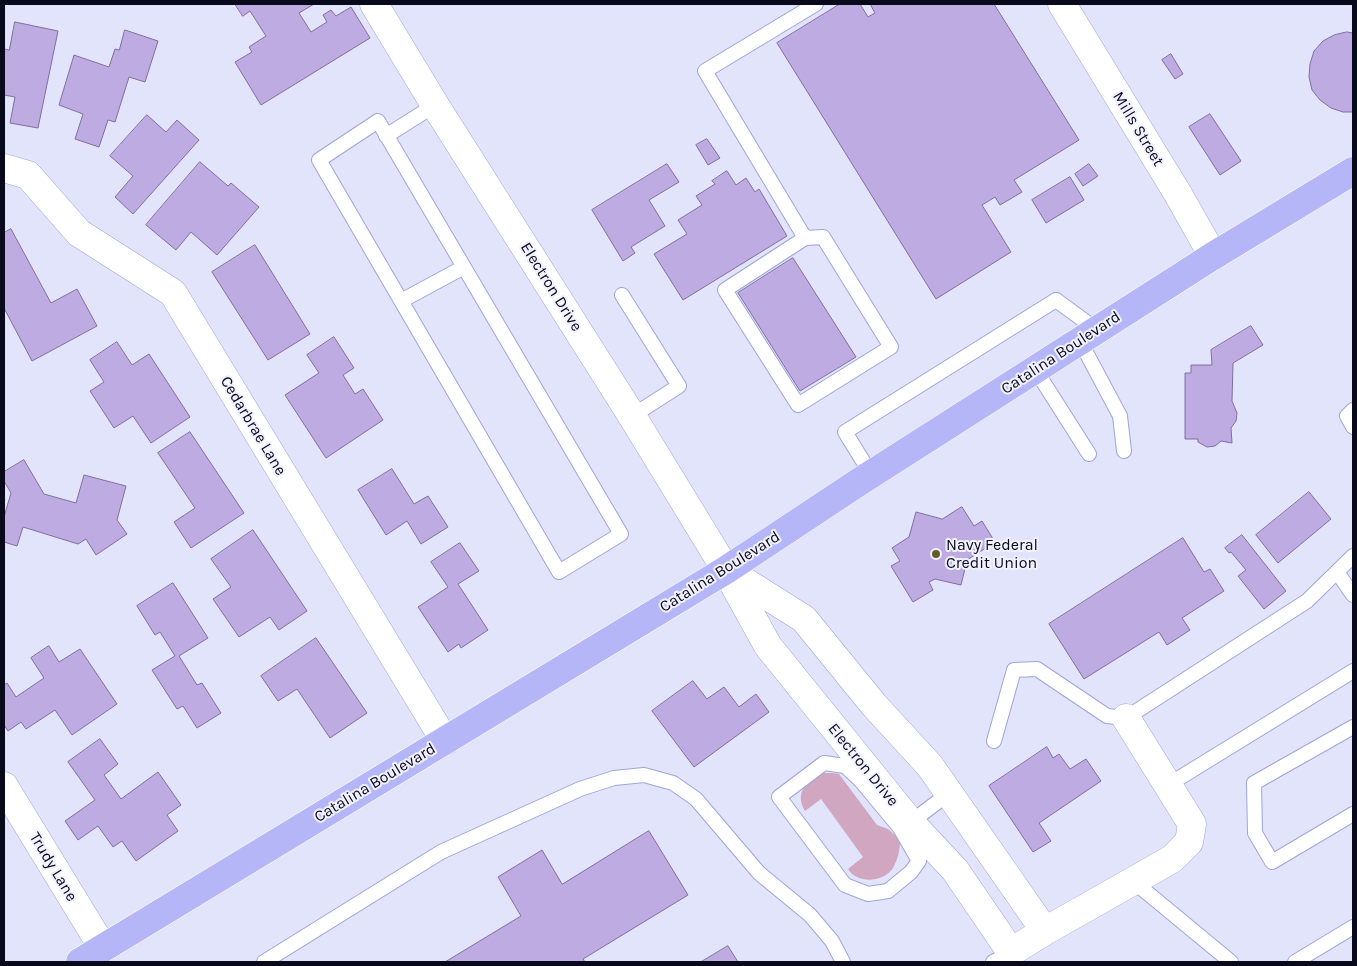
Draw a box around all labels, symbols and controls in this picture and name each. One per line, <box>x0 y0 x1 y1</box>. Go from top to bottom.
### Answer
street label: Mills Street <box>1108 88 1168 170</box>
street label: Electron Drive <box>516 239 586 335</box>
street label: Catalina Boulevard <box>998 307 1124 399</box>
street label: Cedarbrae Lane <box>216 373 290 479</box>
street label: Catalina Boulevard <box>656 527 784 617</box>
place label: Navy Federal Credit Union <box>946 535 1038 573</box>
marker: Navy Federal Credit Union <box>930 548 942 560</box>
street label: Electron Drive <box>824 720 902 810</box>
street label: Catalina Boulevard <box>311 739 439 827</box>
street label: Trudy Lane <box>25 829 81 905</box>

